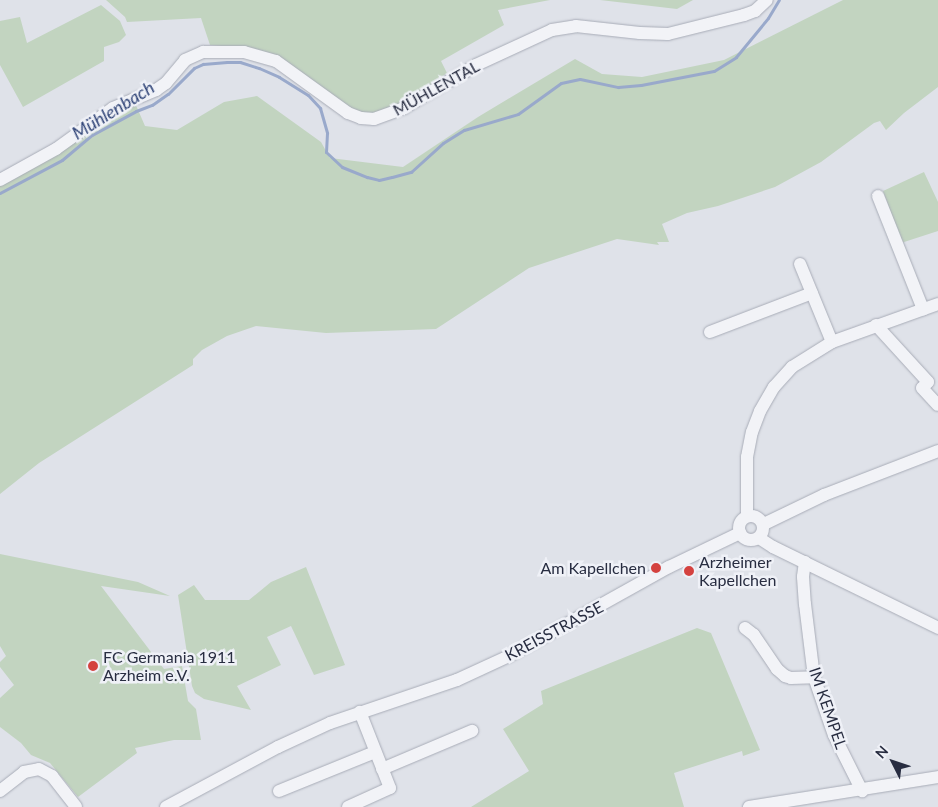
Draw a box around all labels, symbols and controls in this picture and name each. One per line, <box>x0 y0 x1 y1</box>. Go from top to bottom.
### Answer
street label: MÜHLENTAL <box>389 56 483 120</box>
water label: Mühlenbach <box>68 76 158 144</box>
place label: Arzheimer Kapellchen <box>699 552 776 590</box>
place label: Am Kapellchen <box>541 558 646 578</box>
marker: Am Kapellchen <box>650 562 662 574</box>
marker: Arzheimer Kapellchen <box>683 565 695 577</box>
street label: KREISSTRASSE <box>502 597 606 665</box>
place label: FC Germania 1911 Arzheim e.V. <box>103 647 236 685</box>
marker: FC Germania 1911 Arzheim e.V. <box>87 660 99 672</box>
street label: IM KEMPEL <box>805 665 851 751</box>
north arrow <box>868 737 918 787</box>
text: N <box>871 742 891 761</box>

